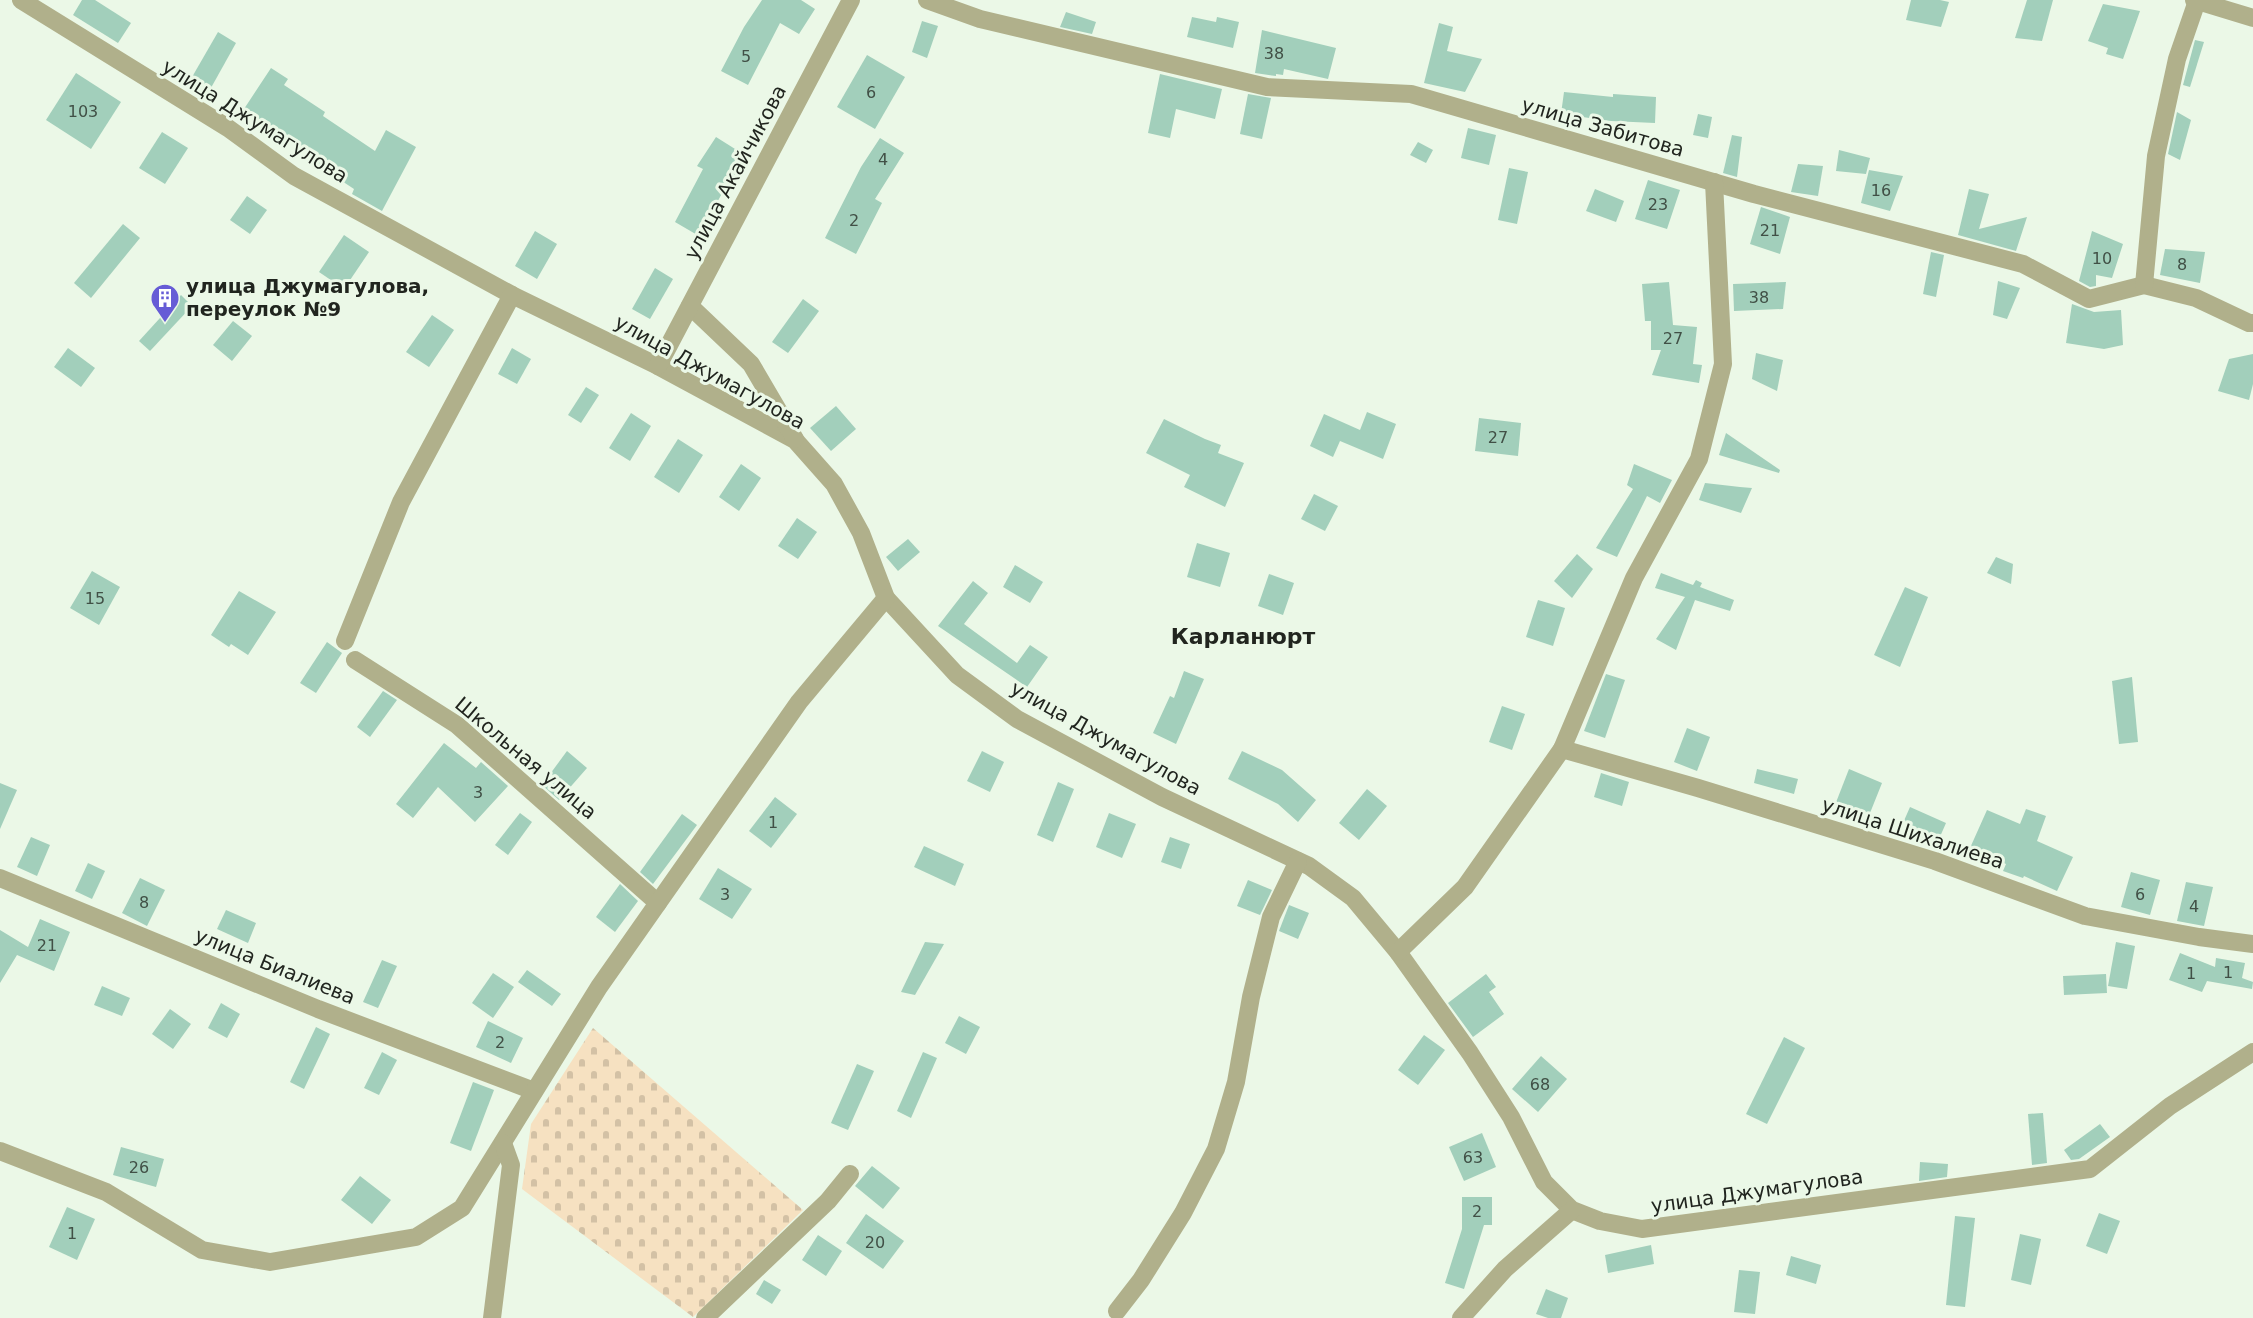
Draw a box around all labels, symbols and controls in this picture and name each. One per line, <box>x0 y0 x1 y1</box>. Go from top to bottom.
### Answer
house number: 38 <box>1264 44 1284 63</box>
house number: 5 <box>741 47 751 66</box>
street label: улица Джумагулова <box>158 54 352 188</box>
street label: улица Акайчикова <box>679 81 791 263</box>
house number: 6 <box>866 83 876 102</box>
street label: улица Забитова <box>1519 92 1687 162</box>
house number: 103 <box>68 102 98 121</box>
house number: 4 <box>878 150 888 169</box>
house number: 16 <box>1871 181 1891 200</box>
house number: 23 <box>1648 195 1668 214</box>
house number: 2 <box>849 211 859 230</box>
house number: 21 <box>1760 221 1780 240</box>
house number: 10 <box>2092 249 2112 268</box>
house number: 8 <box>2177 255 2187 274</box>
place label: улица Джумагулова, переулок №9 <box>186 274 429 321</box>
building icon: улица Джумагулова, переулок №9 <box>149 282 181 324</box>
house number: 38 <box>1749 288 1769 307</box>
street label: улица Джумагулова <box>611 310 809 434</box>
house number: 27 <box>1663 329 1683 348</box>
house number: 27 <box>1488 428 1508 447</box>
house number: 15 <box>85 589 105 608</box>
district label: Карланюрт <box>1171 624 1316 649</box>
street label: улица Джумагулова <box>1007 676 1205 800</box>
street label: Школьная улица <box>450 692 602 824</box>
house number: 3 <box>473 783 483 802</box>
street label: улица Шихалиева <box>1819 792 2007 874</box>
house number: 1 <box>768 813 778 832</box>
house number: 3 <box>720 885 730 904</box>
house number: 6 <box>2135 885 2145 904</box>
house number: 8 <box>139 893 149 912</box>
house number: 4 <box>2189 897 2199 916</box>
street label: улица Биалиева <box>191 923 359 1009</box>
house number: 21 <box>37 936 57 955</box>
house number: 1 <box>2223 963 2233 982</box>
house number: 1 <box>2186 964 2196 983</box>
house number: 2 <box>495 1033 505 1052</box>
house number: 68 <box>1530 1075 1550 1094</box>
house number: 63 <box>1463 1148 1483 1167</box>
house number: 26 <box>129 1158 149 1177</box>
street label: улица Джумагулова <box>1649 1164 1865 1218</box>
house number: 2 <box>1472 1202 1482 1221</box>
house number: 1 <box>67 1224 77 1243</box>
house number: 20 <box>865 1233 885 1252</box>

